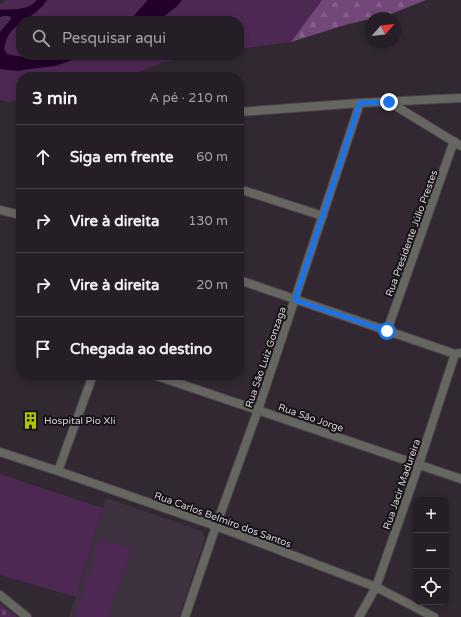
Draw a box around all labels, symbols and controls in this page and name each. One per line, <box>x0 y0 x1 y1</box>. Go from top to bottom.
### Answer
north arrow <box>365 12 401 48</box>
search box <box>16 16 244 60</box>
icon: search <box>30 27 52 49</box>
text: Pesquisar aqui <box>62 29 166 47</box>
text: 3 min <box>32 88 77 109</box>
text: A pé · 210 m <box>149 90 228 106</box>
route end <box>380 93 398 111</box>
icon: ahead <box>32 146 54 168</box>
text: Siga em frente <box>70 148 174 166</box>
text: 60 m <box>196 149 228 165</box>
street label: Rua Presidente Júlio Prestes <box>383 168 441 298</box>
icon: right <box>32 210 54 232</box>
text: Vire à direita <box>70 212 159 230</box>
text: 130 m <box>188 213 228 229</box>
icon: right <box>32 274 54 296</box>
text: Vire à direita <box>70 276 159 294</box>
text: 20 m <box>196 277 228 293</box>
street label: Rua São Luiz Gonzaga <box>243 305 289 409</box>
route start <box>378 322 396 340</box>
icon: arrive <box>32 338 54 360</box>
text: Chegada ao destino <box>70 340 212 358</box>
street label: Rua São Jorge <box>276 401 345 435</box>
building icon: Hospital Pio XIi <box>21 410 41 430</box>
place label: Hospital Pio XIi <box>44 415 115 427</box>
street label: Rua Jacir Madureira <box>381 437 423 531</box>
street label: Rua Carlos Belmiro dos Santos <box>152 489 293 550</box>
map controls <box>413 497 449 605</box>
button: + <box>413 497 449 533</box>
button: − <box>413 533 449 569</box>
button: locate <box>413 569 449 605</box>

